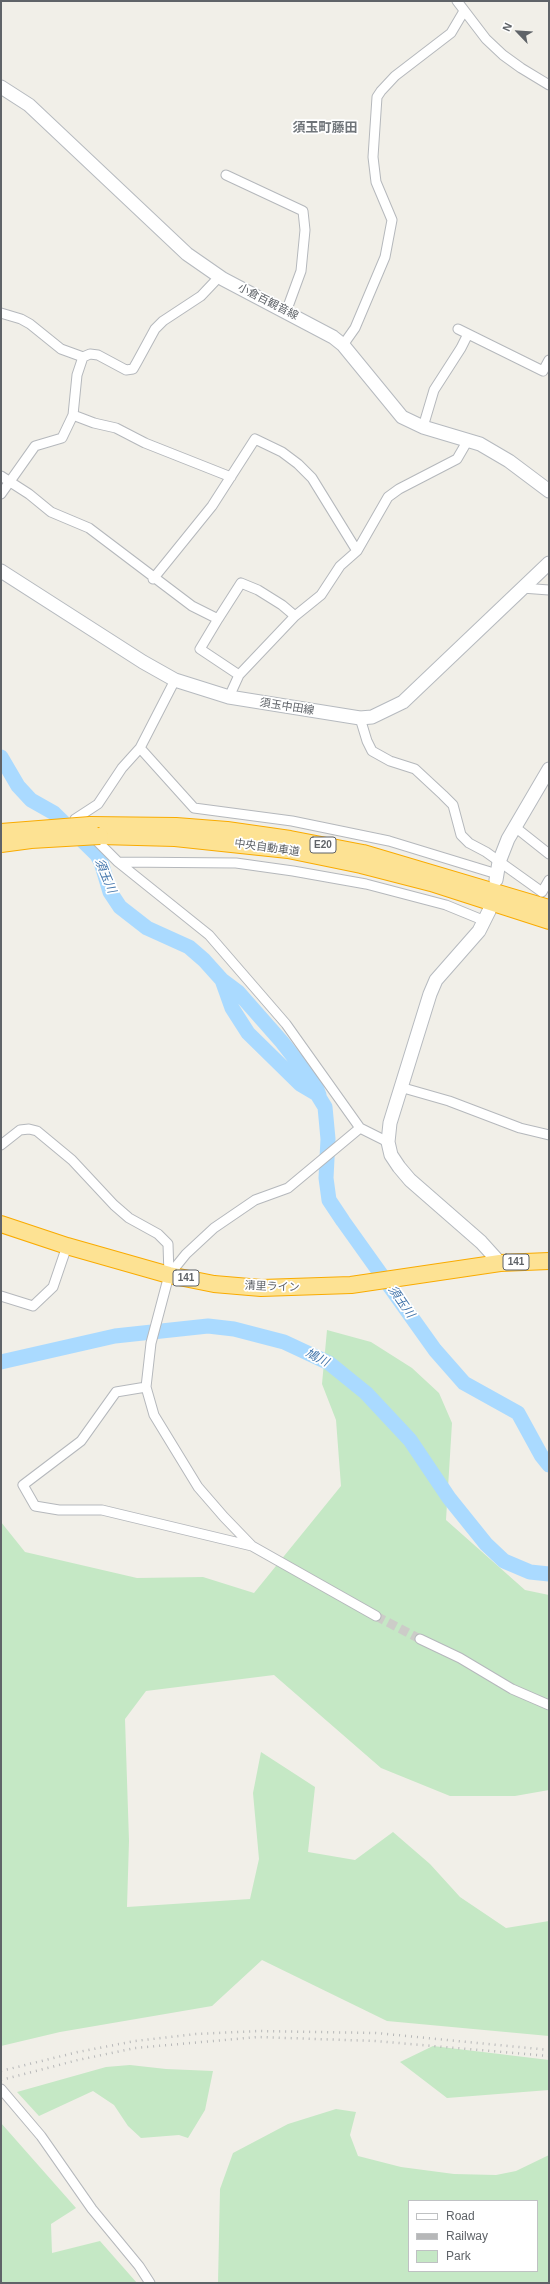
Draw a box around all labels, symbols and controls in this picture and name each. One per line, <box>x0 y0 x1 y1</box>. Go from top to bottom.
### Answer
north arrow <box>498 12 538 52</box>
text: N <box>500 21 514 33</box>
district label: 須玉町藤田 <box>293 120 357 136</box>
street label: 小倉百観音線 <box>236 281 300 323</box>
street label: 須玉中田線 <box>259 696 315 718</box>
street label: 中央自動車道 <box>233 837 301 859</box>
road number: E20 <box>310 837 336 853</box>
water label: 須玉川 <box>91 857 119 895</box>
road number: 141 <box>503 1254 529 1270</box>
road number: 141 <box>173 1270 199 1286</box>
street label: 清里ライン <box>244 1279 300 1295</box>
water label: 須玉川 <box>385 1283 417 1321</box>
water label: 鳩川 <box>303 1346 331 1370</box>
legend <box>408 2200 538 2272</box>
text: Road <box>446 2209 475 2223</box>
text: Railway <box>446 2229 488 2243</box>
text: Park <box>446 2249 471 2263</box>

